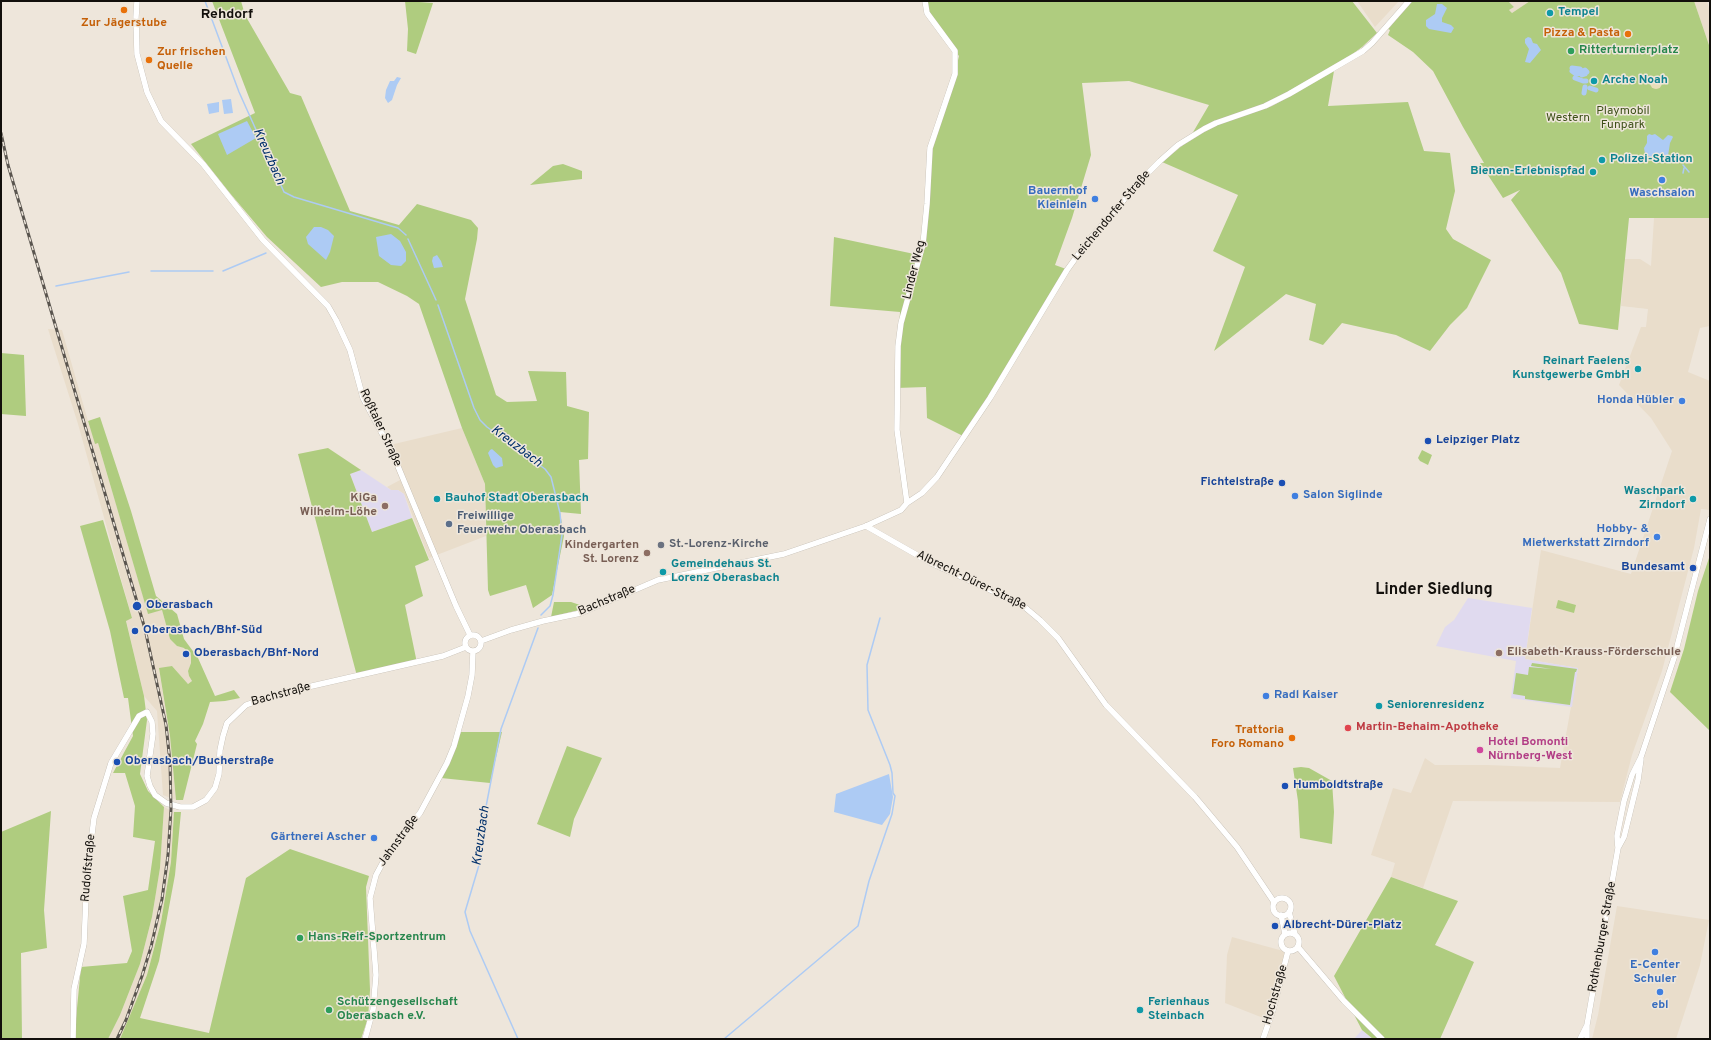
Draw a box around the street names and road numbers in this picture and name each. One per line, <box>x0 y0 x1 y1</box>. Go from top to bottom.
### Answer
street label: Leichendorfer Straße <box>1070 168 1154 264</box>
street label: Linder Weg <box>901 239 929 301</box>
street label: Roßtaler Straße <box>356 387 404 469</box>
street label: Albrecht-Dürer-Straße <box>914 548 1028 614</box>
street label: Bachstraße <box>576 583 638 619</box>
street label: Bachstraße <box>250 680 312 710</box>
street label: Jahnstraße <box>376 813 422 869</box>
street label: Rudolfstraße <box>79 833 99 903</box>
street label: Rothenburger Straße <box>1586 880 1620 994</box>
street label: Hochstraße <box>1261 963 1291 1027</box>

